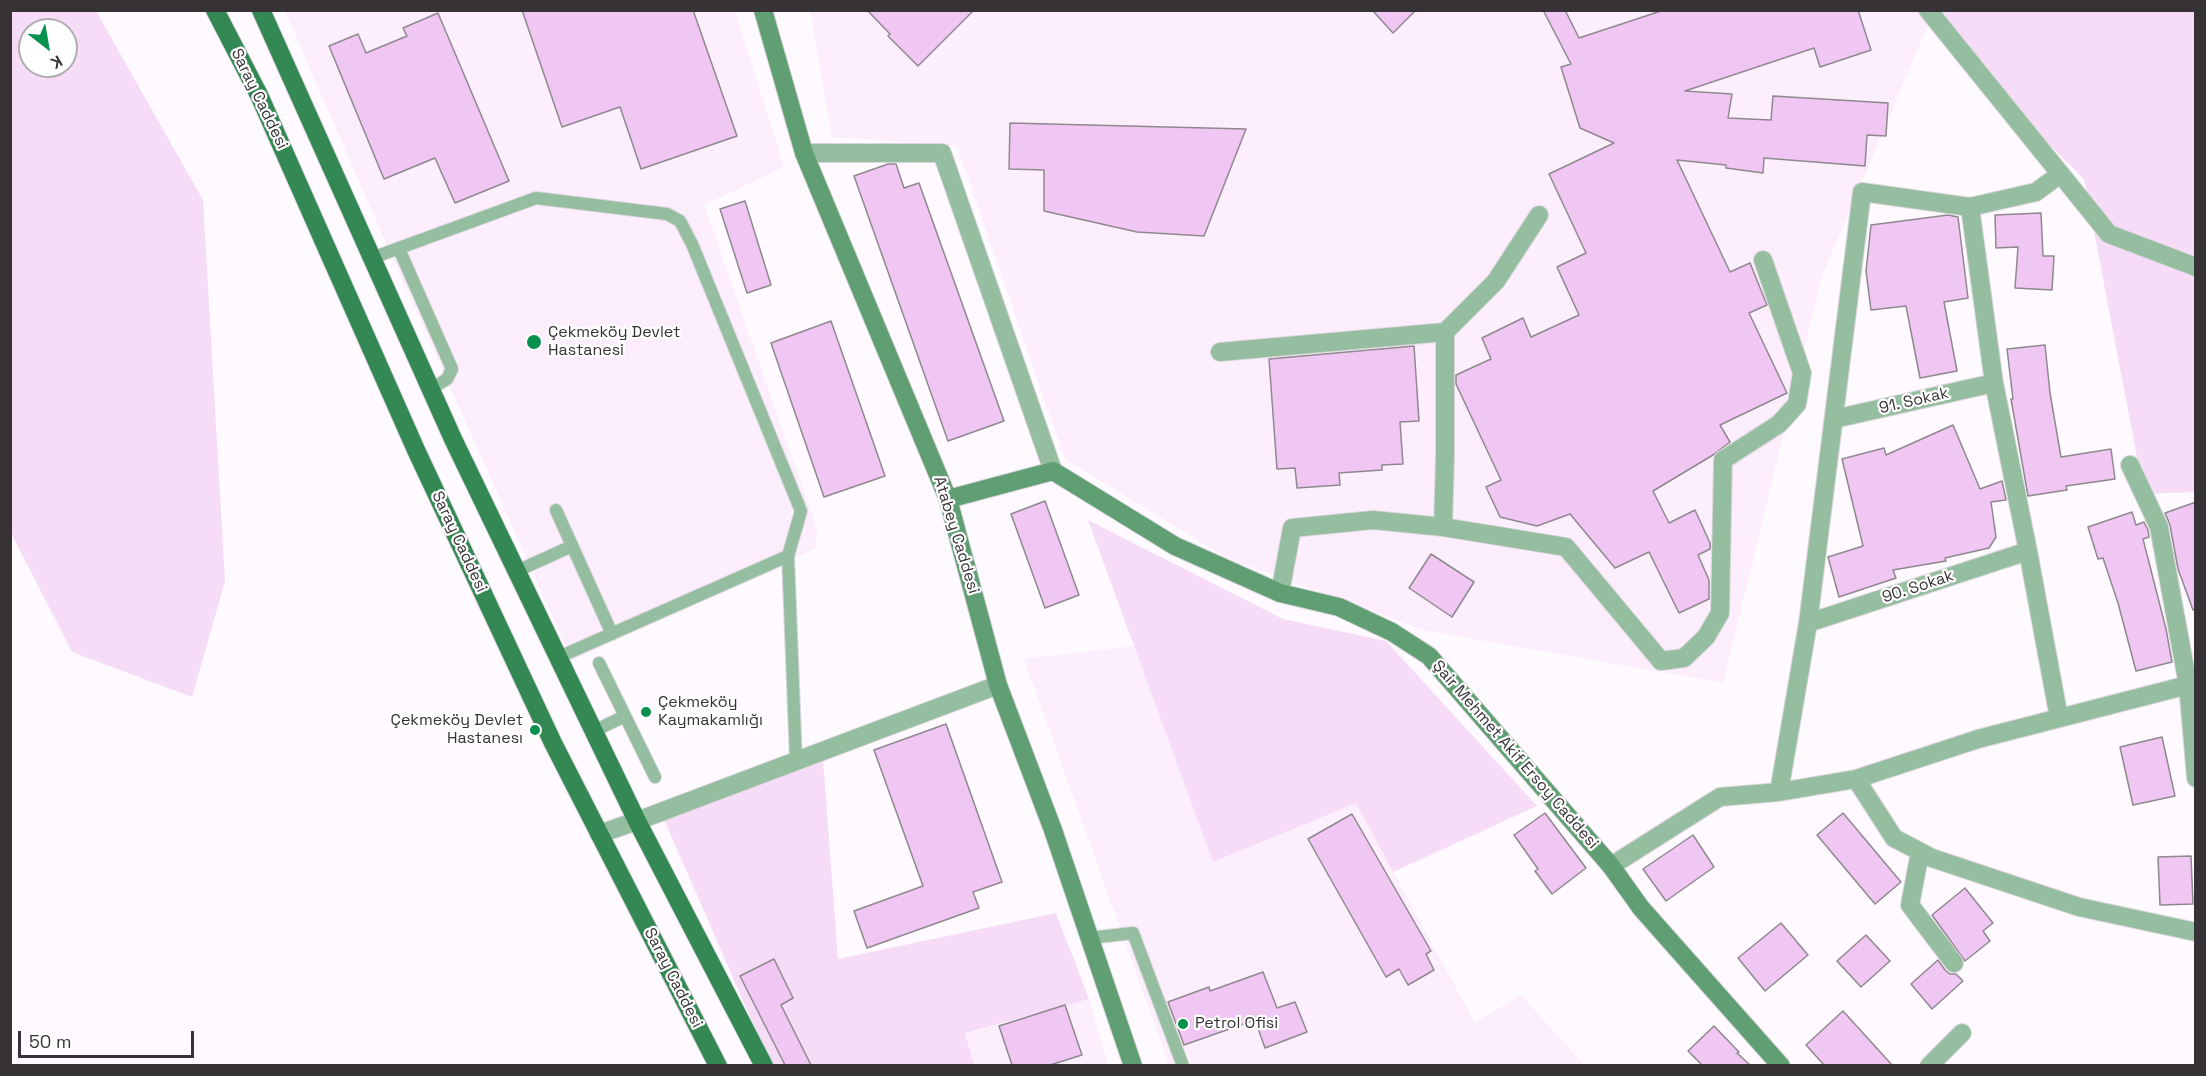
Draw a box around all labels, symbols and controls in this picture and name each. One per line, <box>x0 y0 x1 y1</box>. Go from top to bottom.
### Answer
north arrow <box>18 18 78 78</box>
street label: Saray Caddesi <box>226 46 292 152</box>
text: K <box>47 51 66 74</box>
place label: Çekmeköy Devlet Hastanesi <box>548 323 680 361</box>
marker: Çekmeköy Devlet Hastanesi <box>525 333 543 351</box>
street label: 91. Sokak <box>1877 384 1951 418</box>
street label: Atabey Caddesi <box>929 474 983 596</box>
street label: Saray Caddesi <box>427 488 491 596</box>
street label: 90. Sokak <box>1880 566 1956 608</box>
street label: Şair Mehmet Akif Ersoy Caddesi <box>1428 657 1602 853</box>
place label: Çekmeköy Kaymakamlığı <box>658 693 763 731</box>
marker: Çekmeköy Kaymakamlığı <box>639 705 653 719</box>
place label: Çekmeköy Devlet Hastanesı <box>391 711 523 749</box>
marker: Çekmeköy Devlet Hastanesı <box>528 723 542 737</box>
street label: Saray Caddesi <box>640 925 706 1031</box>
place label: Petrol Ofisi <box>1195 1014 1278 1034</box>
marker: Petrol Ofisi <box>1176 1017 1190 1031</box>
scale bar <box>21 1019 196 1057</box>
text: 50 m <box>29 1030 71 1053</box>

